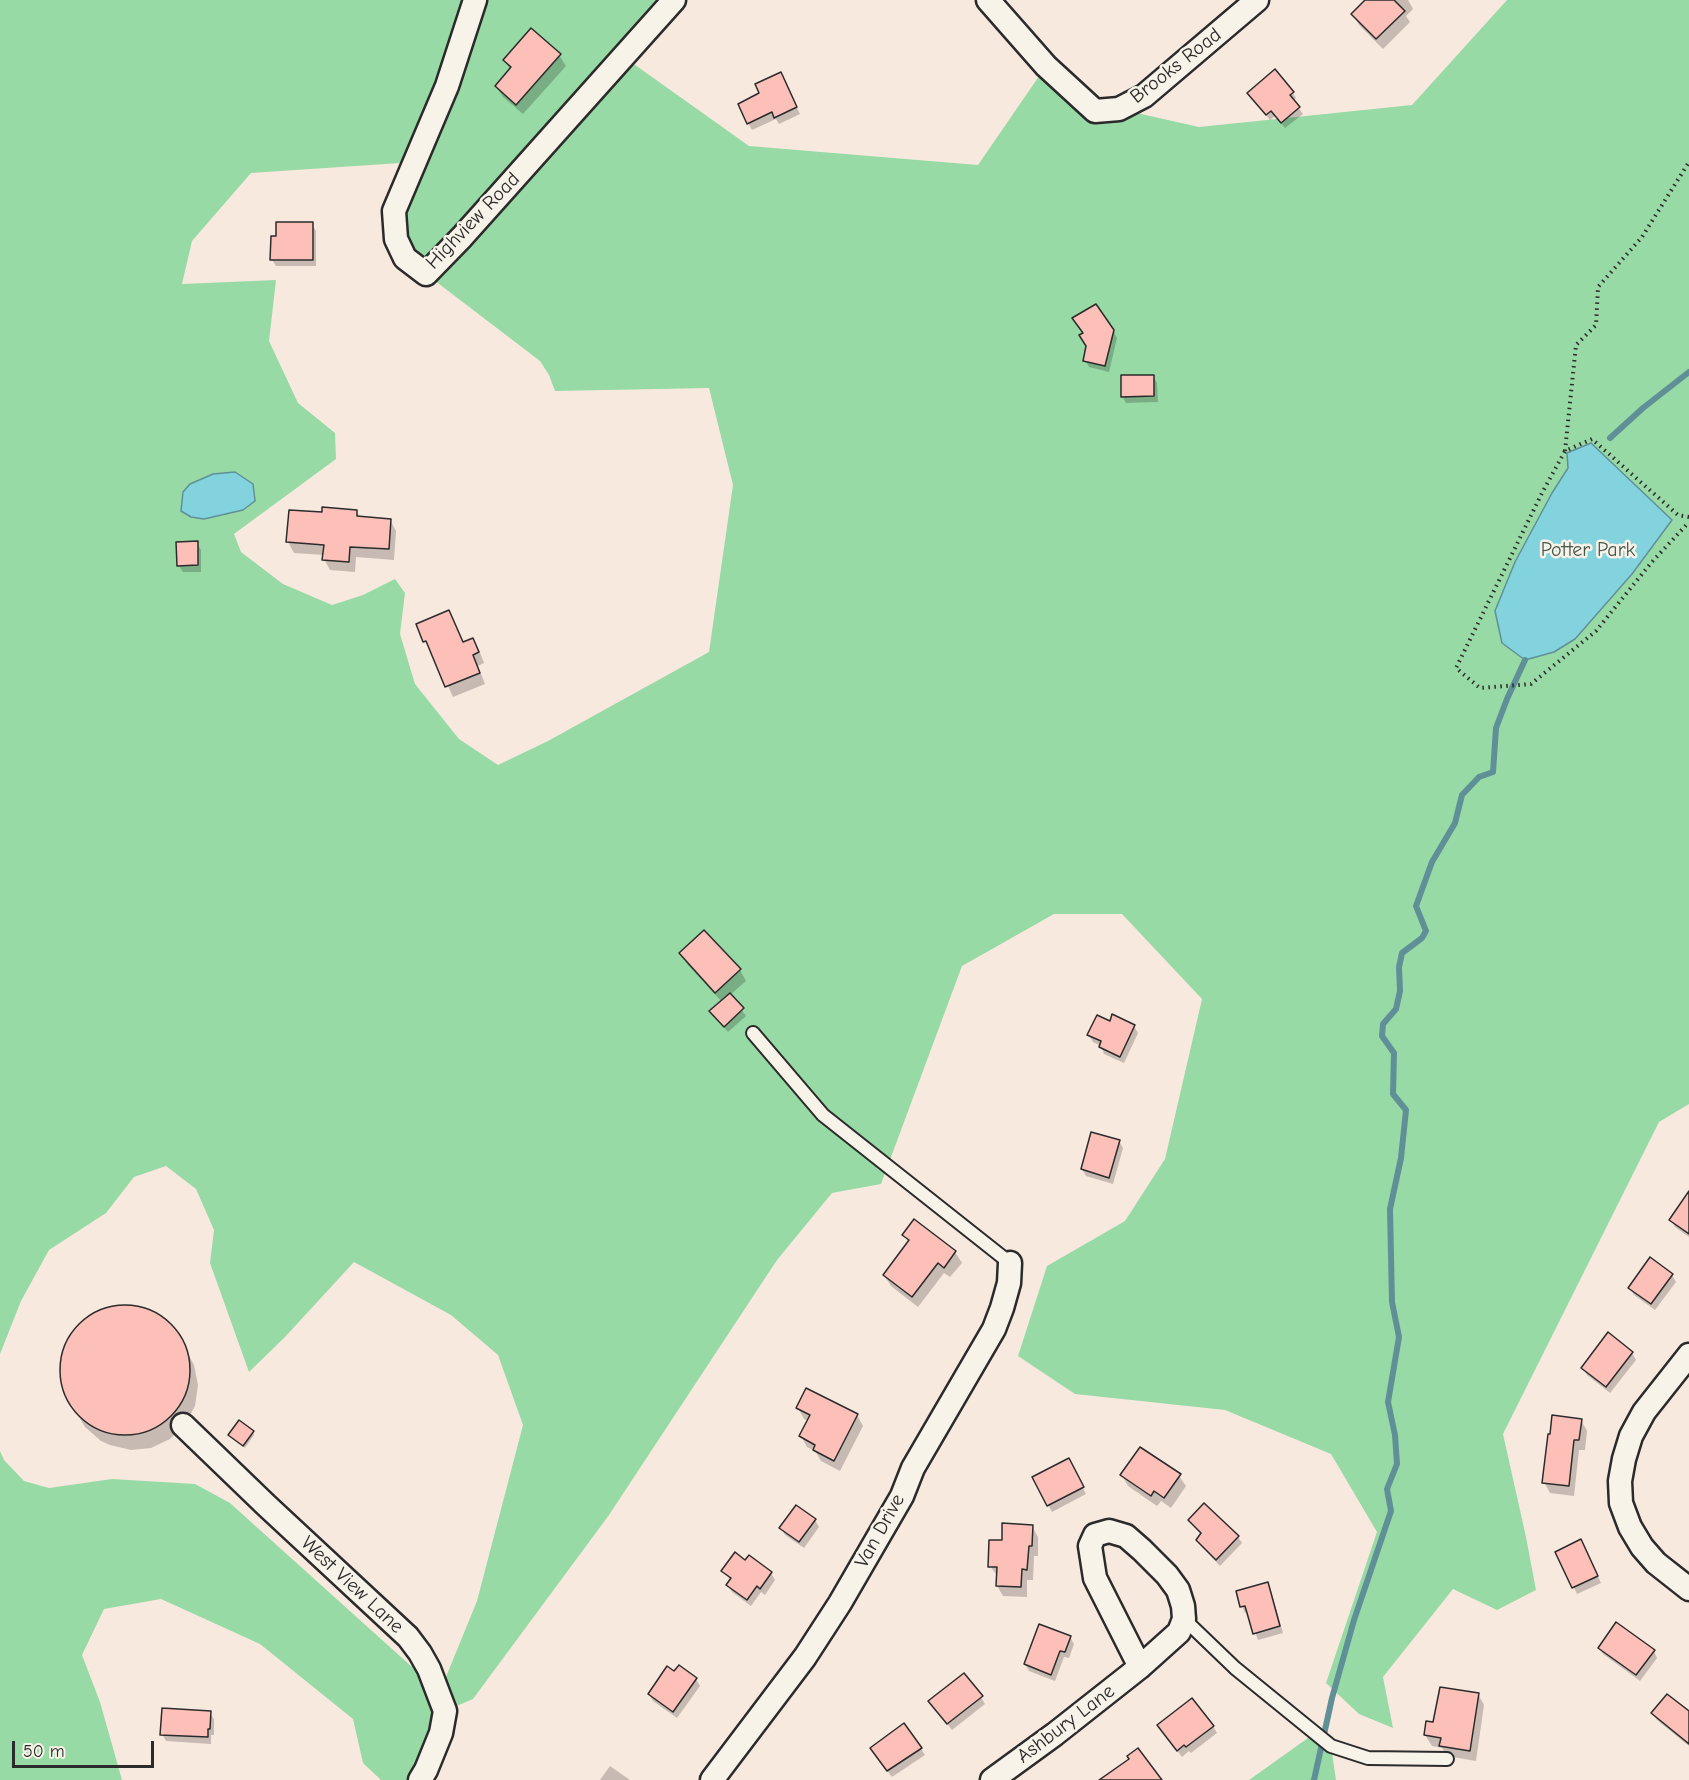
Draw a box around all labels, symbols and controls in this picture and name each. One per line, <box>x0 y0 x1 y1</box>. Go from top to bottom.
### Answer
street label: Brooks Road <box>1126 23 1226 109</box>
street label: Highview Road <box>421 168 525 274</box>
park label: Potter Park <box>1541 538 1635 562</box>
street label: Van Drive <box>850 1490 910 1572</box>
street label: West View Lane <box>296 1531 408 1639</box>
street label: Ashbury Lane <box>1012 1679 1120 1769</box>
scale bar <box>15 1729 158 1767</box>
text: 50 m <box>23 1741 65 1762</box>

